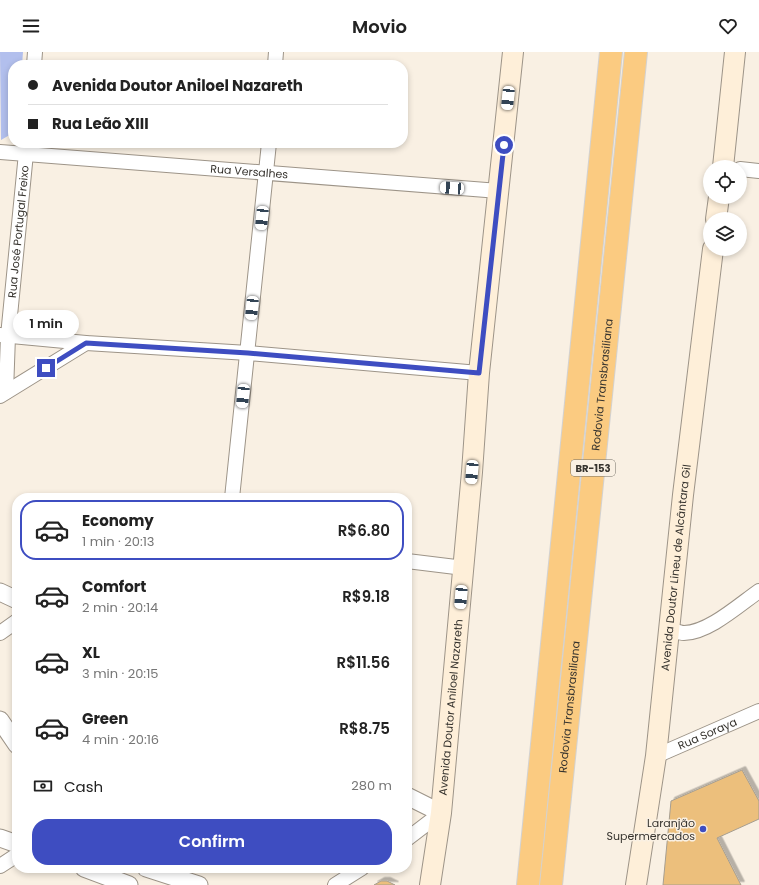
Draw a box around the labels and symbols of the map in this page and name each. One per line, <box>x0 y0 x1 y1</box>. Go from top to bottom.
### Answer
car <box>501 85 515 111</box>
route start <box>495 136 513 154</box>
street label: Rua Versalhes <box>210 160 289 183</box>
street label: Rua José Portugal Freixo <box>4 164 33 299</box>
car <box>440 181 464 195</box>
car <box>255 205 269 231</box>
car <box>245 295 259 321</box>
callout: 1 min <box>13 310 79 338</box>
street label: Rodovia Transbrasiliana <box>587 318 617 451</box>
route end <box>37 359 55 377</box>
car <box>236 383 250 409</box>
car <box>465 460 479 484</box>
road number: BR-153 <box>571 460 615 476</box>
street label: Avenida Doutor Lineu de Alcântara Gil <box>657 463 695 672</box>
car <box>454 585 468 609</box>
street label: Avenida Doutor Aniloel Nazareth <box>435 618 467 796</box>
street label: Rodovia Transbrasiliana <box>554 640 584 774</box>
street label: Rua Soraya <box>675 714 739 753</box>
place label: Laranjão Supermercados <box>607 815 695 844</box>
marker: Laranjão Supermercados <box>698 824 708 834</box>

